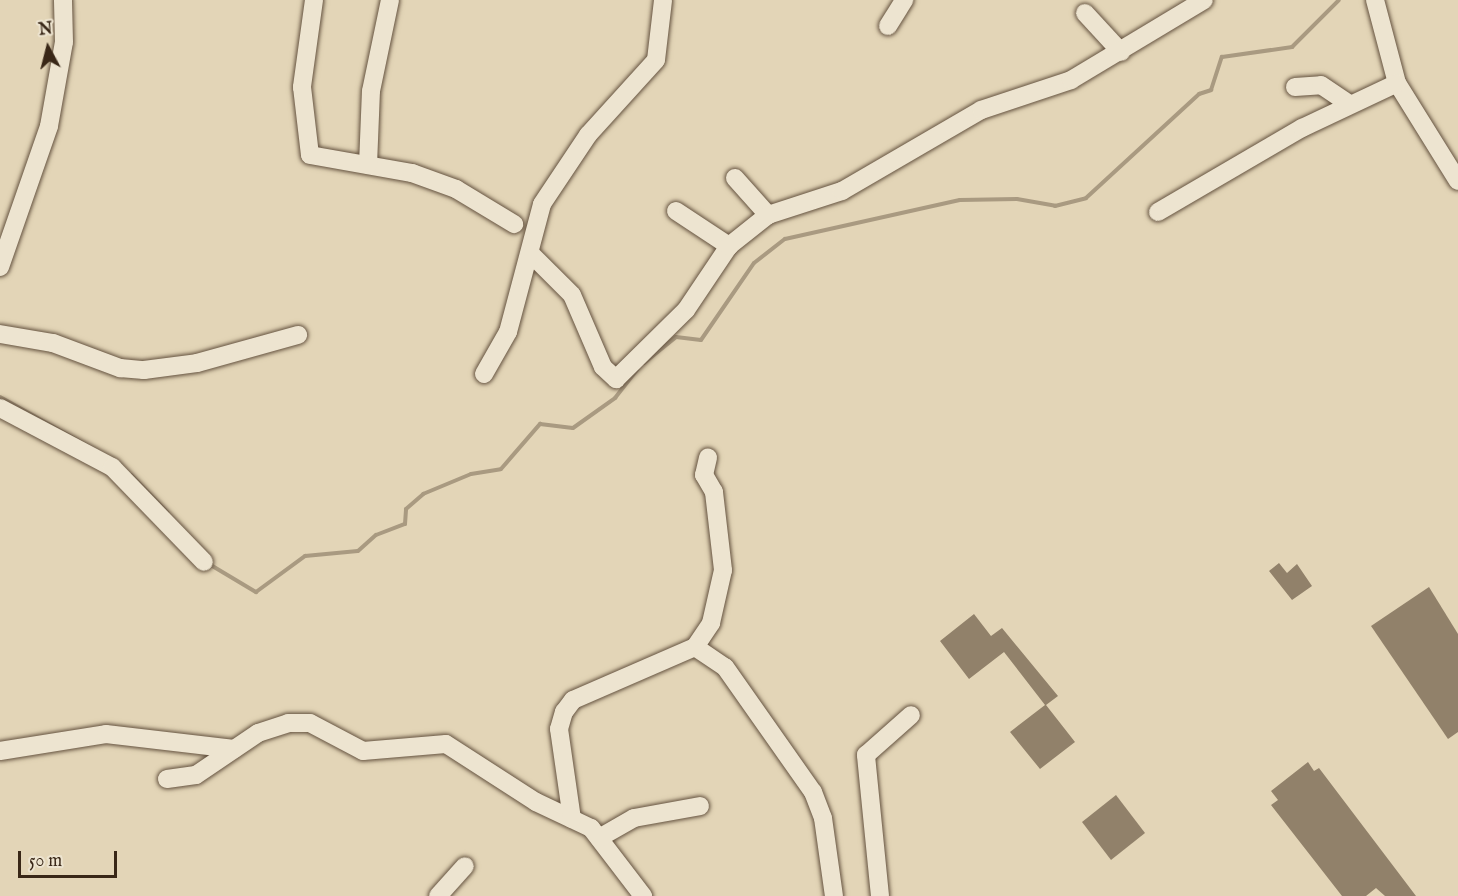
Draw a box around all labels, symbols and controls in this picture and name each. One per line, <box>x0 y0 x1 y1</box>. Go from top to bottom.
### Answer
north arrow <box>18 18 78 78</box>
text: N <box>38 19 54 41</box>
scale bar <box>21 839 120 877</box>
text: 50 m <box>29 850 62 873</box>

